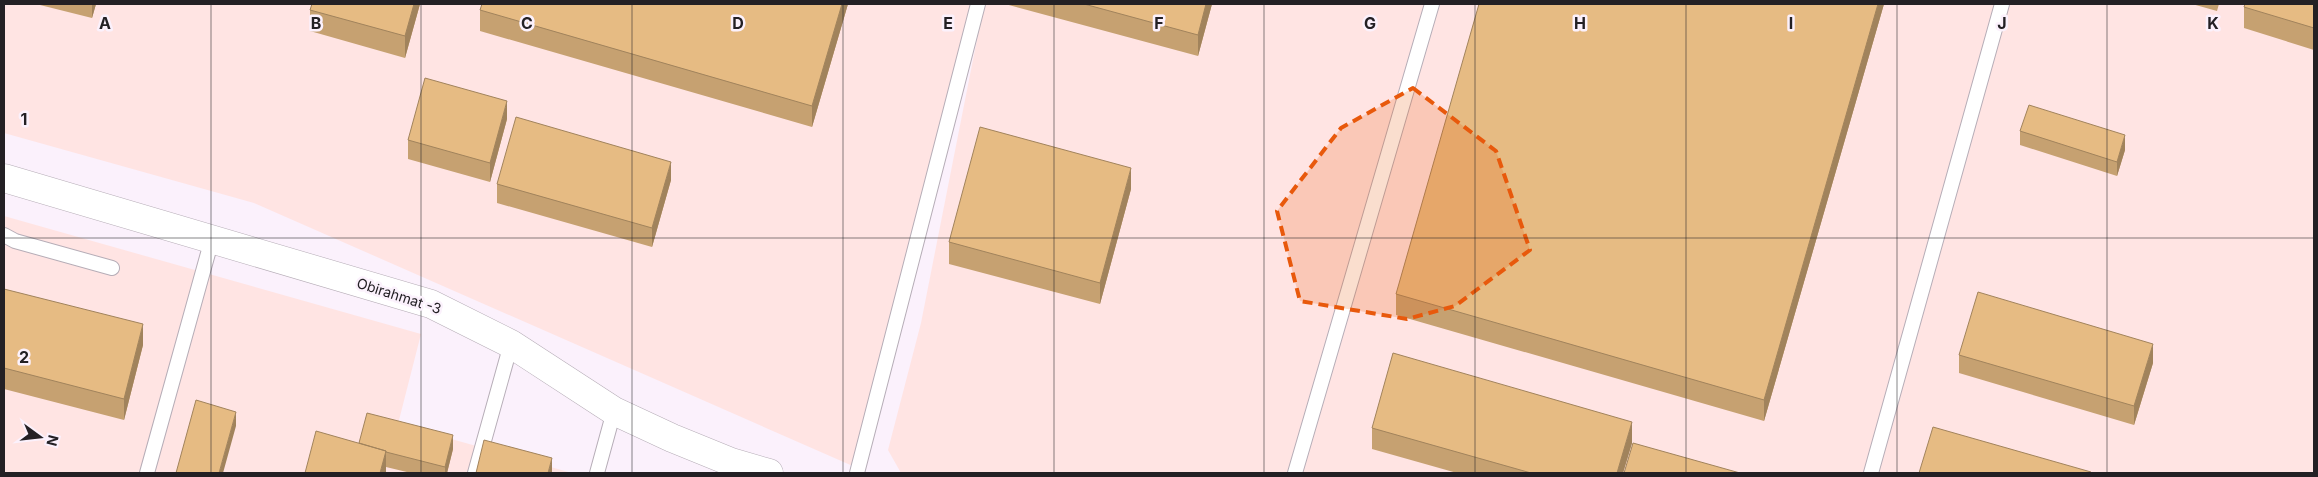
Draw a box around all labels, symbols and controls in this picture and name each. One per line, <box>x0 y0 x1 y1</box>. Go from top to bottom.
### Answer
text: A <box>99 13 111 33</box>
text: B <box>311 13 321 33</box>
text: C <box>521 13 533 33</box>
text: D <box>732 13 744 33</box>
text: E <box>943 13 953 33</box>
text: F <box>1154 13 1164 33</box>
text: G <box>1364 13 1376 33</box>
text: H <box>1574 13 1586 33</box>
text: I <box>1789 13 1793 33</box>
text: J <box>1997 13 2007 33</box>
text: K <box>2207 13 2219 33</box>
text: 1 <box>21 109 27 129</box>
street label: Obirahmat -3 <box>355 274 443 317</box>
text: 2 <box>19 347 29 367</box>
north arrow <box>15 412 65 462</box>
text: N <box>43 433 63 448</box>

